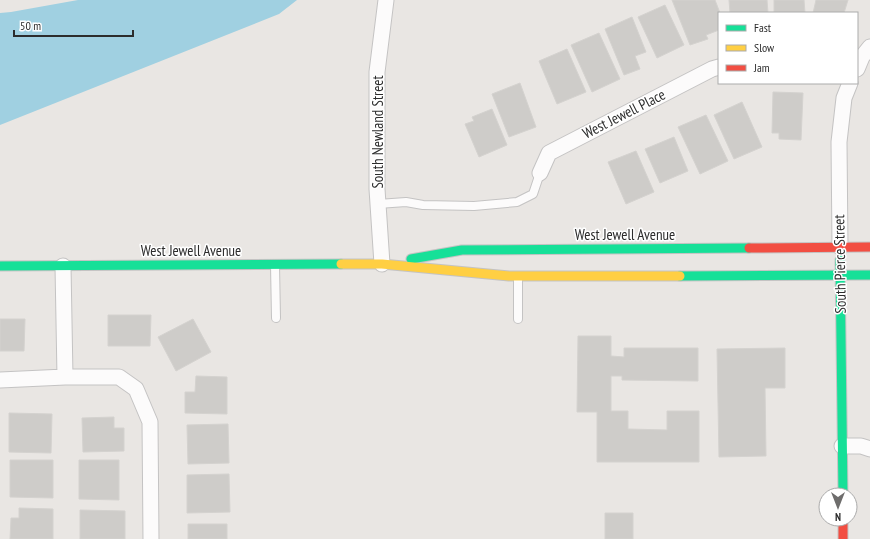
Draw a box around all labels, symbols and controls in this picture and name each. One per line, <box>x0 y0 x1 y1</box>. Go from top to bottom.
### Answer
scale bar <box>14 12 133 38</box>
legend <box>718 12 858 84</box>
text: 50 m <box>20 18 41 33</box>
text: Fast <box>754 20 772 35</box>
text: Slow <box>754 40 775 55</box>
text: Jam <box>753 60 770 75</box>
street label: South Newland Street <box>368 75 387 189</box>
street label: West Jewell Place <box>579 85 668 143</box>
street label: South Pierce Street <box>829 214 850 314</box>
street label: West Jewell Avenue <box>575 225 675 244</box>
street label: West Jewell Avenue <box>141 241 241 260</box>
north arrow <box>818 487 858 527</box>
text: N <box>835 510 841 524</box>

